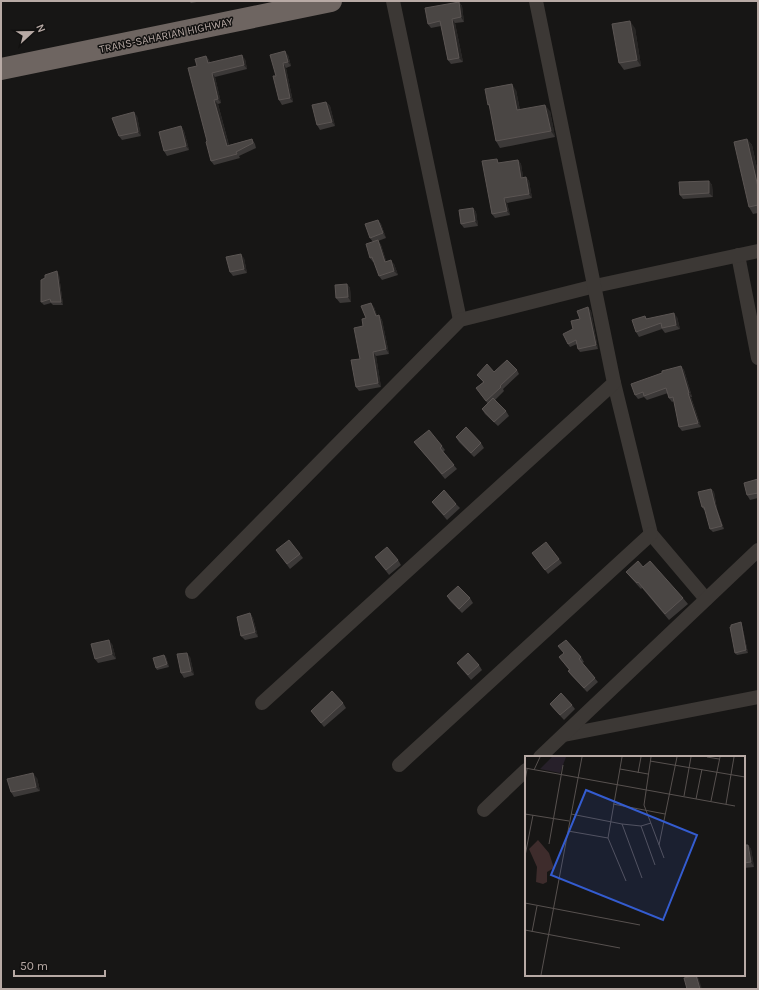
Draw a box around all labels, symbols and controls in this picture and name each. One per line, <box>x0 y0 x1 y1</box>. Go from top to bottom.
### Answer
north arrow <box>12 12 52 52</box>
street label: TRANS-SAHARIAN HIGHWAY <box>98 15 234 56</box>
text: N <box>33 22 48 35</box>
inset map <box>525 756 745 976</box>
scale bar <box>14 952 105 978</box>
text: 50 m <box>20 959 48 973</box>

